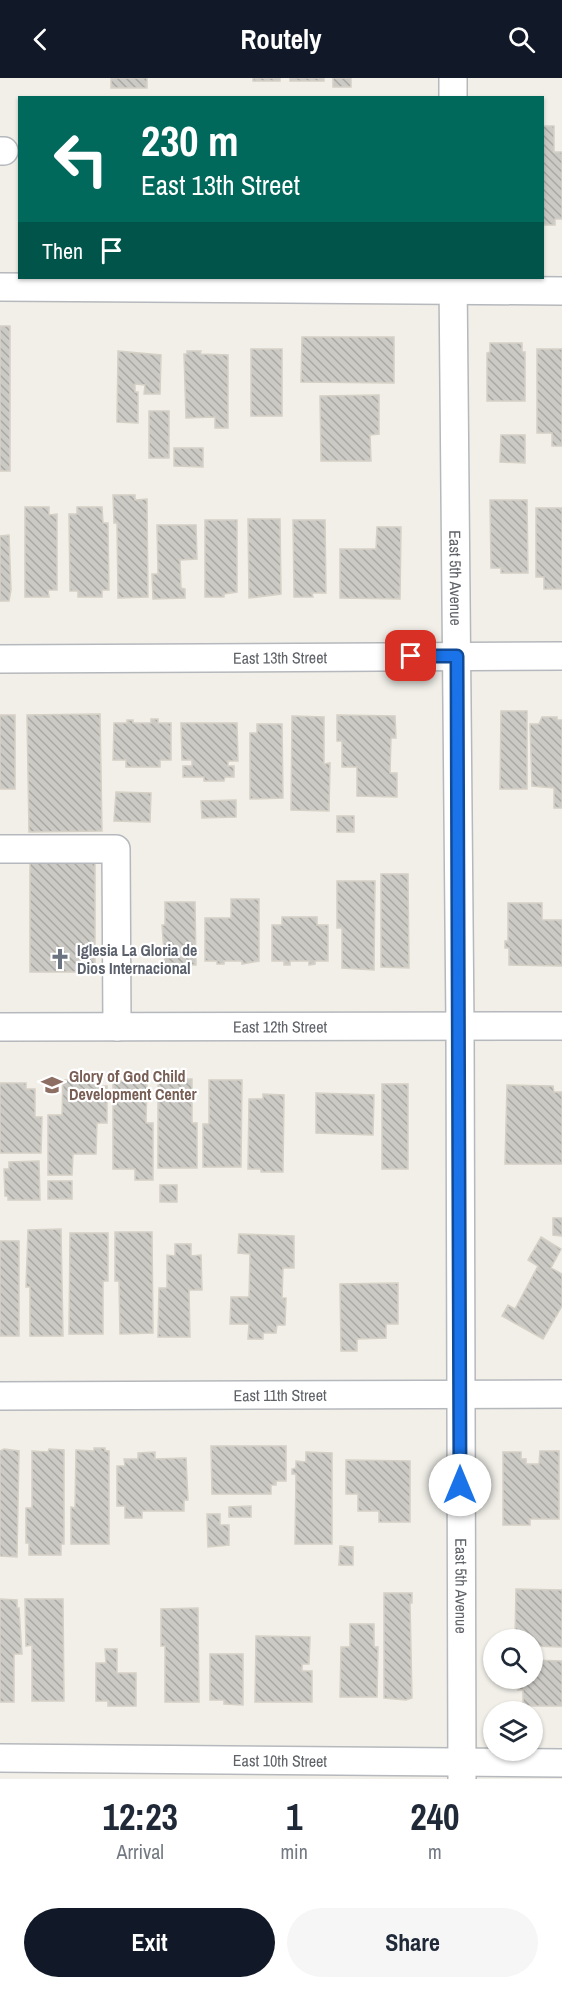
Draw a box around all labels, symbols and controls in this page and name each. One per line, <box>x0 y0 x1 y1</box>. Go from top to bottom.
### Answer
text: Routely <box>240 21 322 57</box>
icon: back <box>24 23 57 56</box>
icon: search <box>505 23 538 56</box>
text: 230 m <box>141 113 239 169</box>
icon: left <box>42 120 120 198</box>
text: East 13th Street <box>141 167 300 203</box>
icon: arrive <box>95 234 128 267</box>
text: Then <box>42 236 83 266</box>
street label: East 5th Avenue <box>444 530 467 626</box>
pin <box>385 630 436 681</box>
icon: arrive <box>394 639 427 672</box>
street label: East 13th Street <box>233 646 327 669</box>
place label: Iglesia La Gloria de Dios Internacional <box>77 939 197 979</box>
church icon: Iglesia La Gloria de Dios Internacional <box>48 947 72 971</box>
street label: East 12th Street <box>233 1015 327 1038</box>
place label: Glory of God Child Development Center <box>69 1065 197 1105</box>
school or university icon: Glory of God Child Development Center <box>40 1073 64 1097</box>
street label: East 11th Street <box>233 1384 327 1406</box>
position arrow <box>428 1453 492 1517</box>
street label: East 5th Avenue <box>450 1538 473 1634</box>
map controls <box>483 1629 543 1761</box>
button: search <box>483 1629 543 1689</box>
button: layers <box>483 1701 543 1761</box>
street label: East 10th Street <box>233 1749 328 1772</box>
text: 12:23 <box>102 1793 178 1841</box>
text: 1 <box>286 1793 302 1841</box>
text: 240 <box>410 1793 460 1841</box>
text: Arrival <box>117 1838 164 1865</box>
text: min <box>280 1838 308 1865</box>
text: m <box>428 1838 442 1865</box>
button: Exit <box>24 1908 275 1977</box>
button: Share <box>287 1908 538 1977</box>

